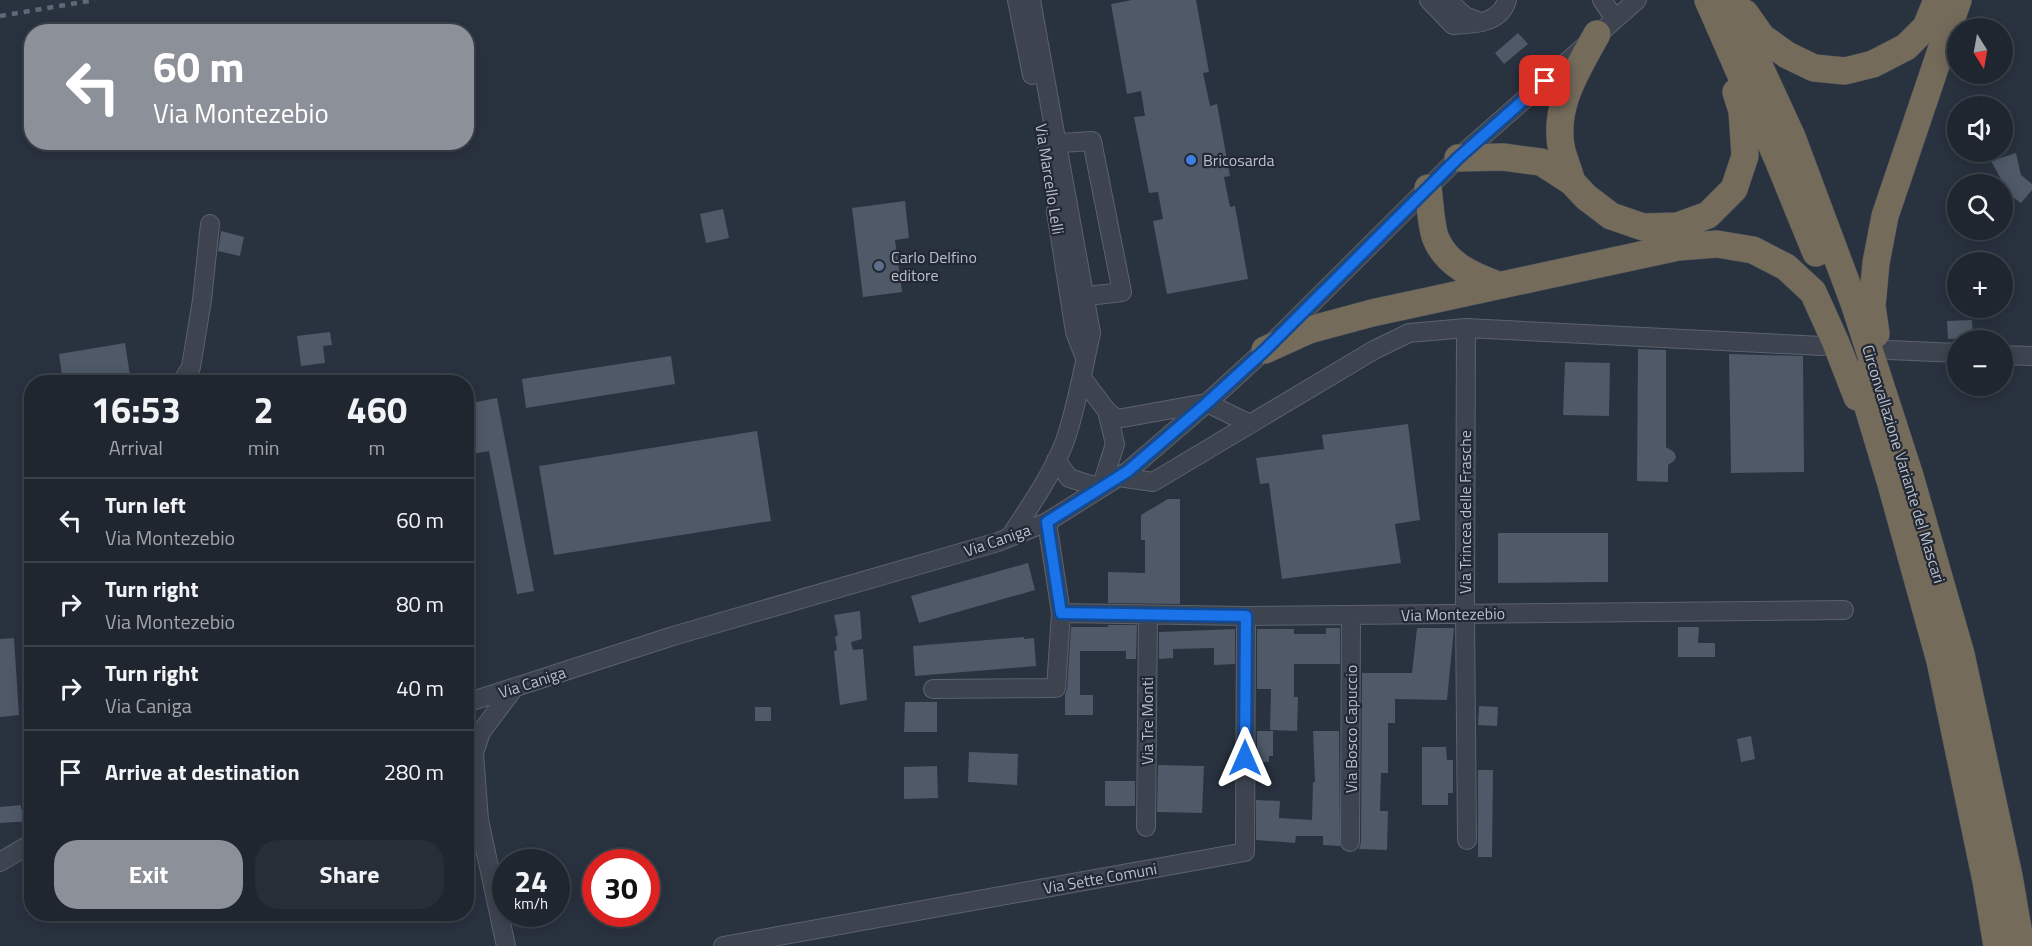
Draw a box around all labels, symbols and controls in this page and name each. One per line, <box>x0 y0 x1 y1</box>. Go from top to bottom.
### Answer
north arrow <box>1947 18 2013 84</box>
map controls <box>1947 18 2013 396</box>
text: 60 m <box>153 34 245 98</box>
icon: left <box>54 48 132 126</box>
pin <box>1519 55 1570 106</box>
icon: arrive <box>1528 64 1561 97</box>
text: Via Montezebio <box>153 92 329 133</box>
button: sound <box>1947 96 2013 162</box>
street label: Via Marcello Lelli <box>1029 122 1071 236</box>
place label: Bricosarda <box>1203 148 1275 172</box>
marker: Bricosarda <box>1184 153 1198 167</box>
button: search <box>1947 174 2013 240</box>
place label: Carlo Delfino editore <box>891 245 977 287</box>
button: + <box>1947 252 2013 318</box>
marker: Carlo Delfino editore <box>872 259 886 273</box>
button: − <box>1947 330 2013 396</box>
street label: Circonvallazione Variante del Mascari <box>1856 342 1952 586</box>
text: 16:53 <box>91 382 181 437</box>
text: 2 <box>254 382 274 437</box>
text: 460 <box>347 382 407 437</box>
street label: Via Trincea delle Frasche <box>1453 430 1477 594</box>
text: Arrival <box>109 432 163 463</box>
text: min <box>248 432 280 463</box>
text: m <box>368 432 385 463</box>
text: Turn left <box>105 488 186 522</box>
text: 60 m <box>396 503 444 537</box>
icon: left <box>54 504 87 537</box>
street label: Via Caniga <box>960 517 1034 563</box>
text: Via Montezebio <box>105 522 235 553</box>
text: Turn right <box>105 572 199 606</box>
text: 80 m <box>396 587 444 621</box>
icon: right <box>54 588 87 621</box>
street label: Via Montezebio <box>1401 601 1505 627</box>
text: Via Montezebio <box>105 606 235 637</box>
text: Turn right <box>105 656 199 690</box>
street label: Via Caniga <box>495 660 569 704</box>
street label: Via Bosco Capuccio <box>1339 665 1363 793</box>
text: 40 m <box>396 671 444 705</box>
icon: right <box>54 672 87 705</box>
street label: Via Tre Monti <box>1135 677 1159 765</box>
text: Via Caniga <box>105 690 192 721</box>
position arrow <box>1213 726 1277 790</box>
text: Arrive at destination <box>105 755 300 789</box>
text: 280 m <box>384 755 444 789</box>
icon: arrive <box>54 756 87 789</box>
button: Exit <box>54 840 243 909</box>
button: Share <box>255 840 444 909</box>
speed limit sign: 30 <box>582 849 660 927</box>
street label: Via Sette Comuni <box>1041 856 1159 900</box>
text: 24 <box>514 858 548 904</box>
text: km/h <box>514 892 548 915</box>

